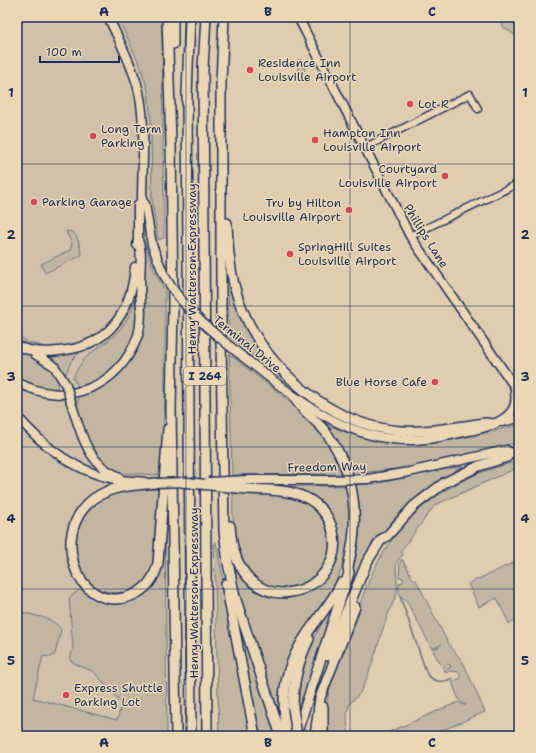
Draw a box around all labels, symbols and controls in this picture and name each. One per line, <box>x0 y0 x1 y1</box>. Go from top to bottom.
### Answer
text: A <box>99 3 109 20</box>
text: B <box>264 3 272 20</box>
text: C <box>428 3 436 20</box>
scale bar <box>40 38 119 64</box>
text: 100 m <box>46 44 82 60</box>
place label: Residence Inn Louisville Airport <box>258 55 357 85</box>
marker: Residence Inn Louisville Airport <box>245 65 255 75</box>
text: 1 <box>8 84 14 101</box>
text: 1 <box>522 84 528 101</box>
place label: Lot R <box>418 96 449 112</box>
marker: Lot R <box>405 99 415 109</box>
place label: Long Term Parking <box>101 121 161 151</box>
place label: Hampton Inn Louisville Airport <box>323 125 422 155</box>
marker: Long Term Parking <box>88 131 98 141</box>
marker: Hampton Inn Louisville Airport <box>310 135 320 145</box>
place label: Courtyard Louisville Airport <box>338 161 437 191</box>
marker: Courtyard Louisville Airport <box>440 171 450 181</box>
street label: Henry Watterson Expressway <box>184 183 200 355</box>
place label: Parking Garage <box>42 194 132 210</box>
place label: Tru by Hilton Louisville Airport <box>242 195 341 225</box>
marker: Parking Garage <box>29 197 39 207</box>
street label: Phillips Lane <box>400 201 452 271</box>
marker: Tru by Hilton Louisville Airport <box>344 205 354 215</box>
text: 2 <box>6 226 16 243</box>
text: 2 <box>520 226 530 243</box>
place label: SpringHill Suites Louisville Airport <box>298 239 397 269</box>
marker: SpringHill Suites Louisville Airport <box>285 249 295 259</box>
street label: Terminal Drive <box>210 312 285 377</box>
road number: I 264 <box>184 367 226 385</box>
text: 3 <box>6 368 16 385</box>
text: 3 <box>520 368 530 385</box>
place label: Blue Horse Cafe <box>336 374 427 390</box>
marker: Blue Horse Cafe <box>430 377 440 387</box>
street label: Freedom Way <box>287 458 367 476</box>
street label: Henry Watterson Expressway <box>186 507 202 679</box>
text: 4 <box>6 510 16 527</box>
text: 4 <box>520 510 530 527</box>
text: 5 <box>7 652 15 669</box>
text: 5 <box>521 652 529 669</box>
place label: Express Shuttle Parking Lot <box>74 680 163 710</box>
marker: Express Shuttle Parking Lot <box>61 690 71 700</box>
text: A <box>99 734 109 751</box>
text: B <box>264 734 272 751</box>
text: C <box>428 734 436 751</box>

